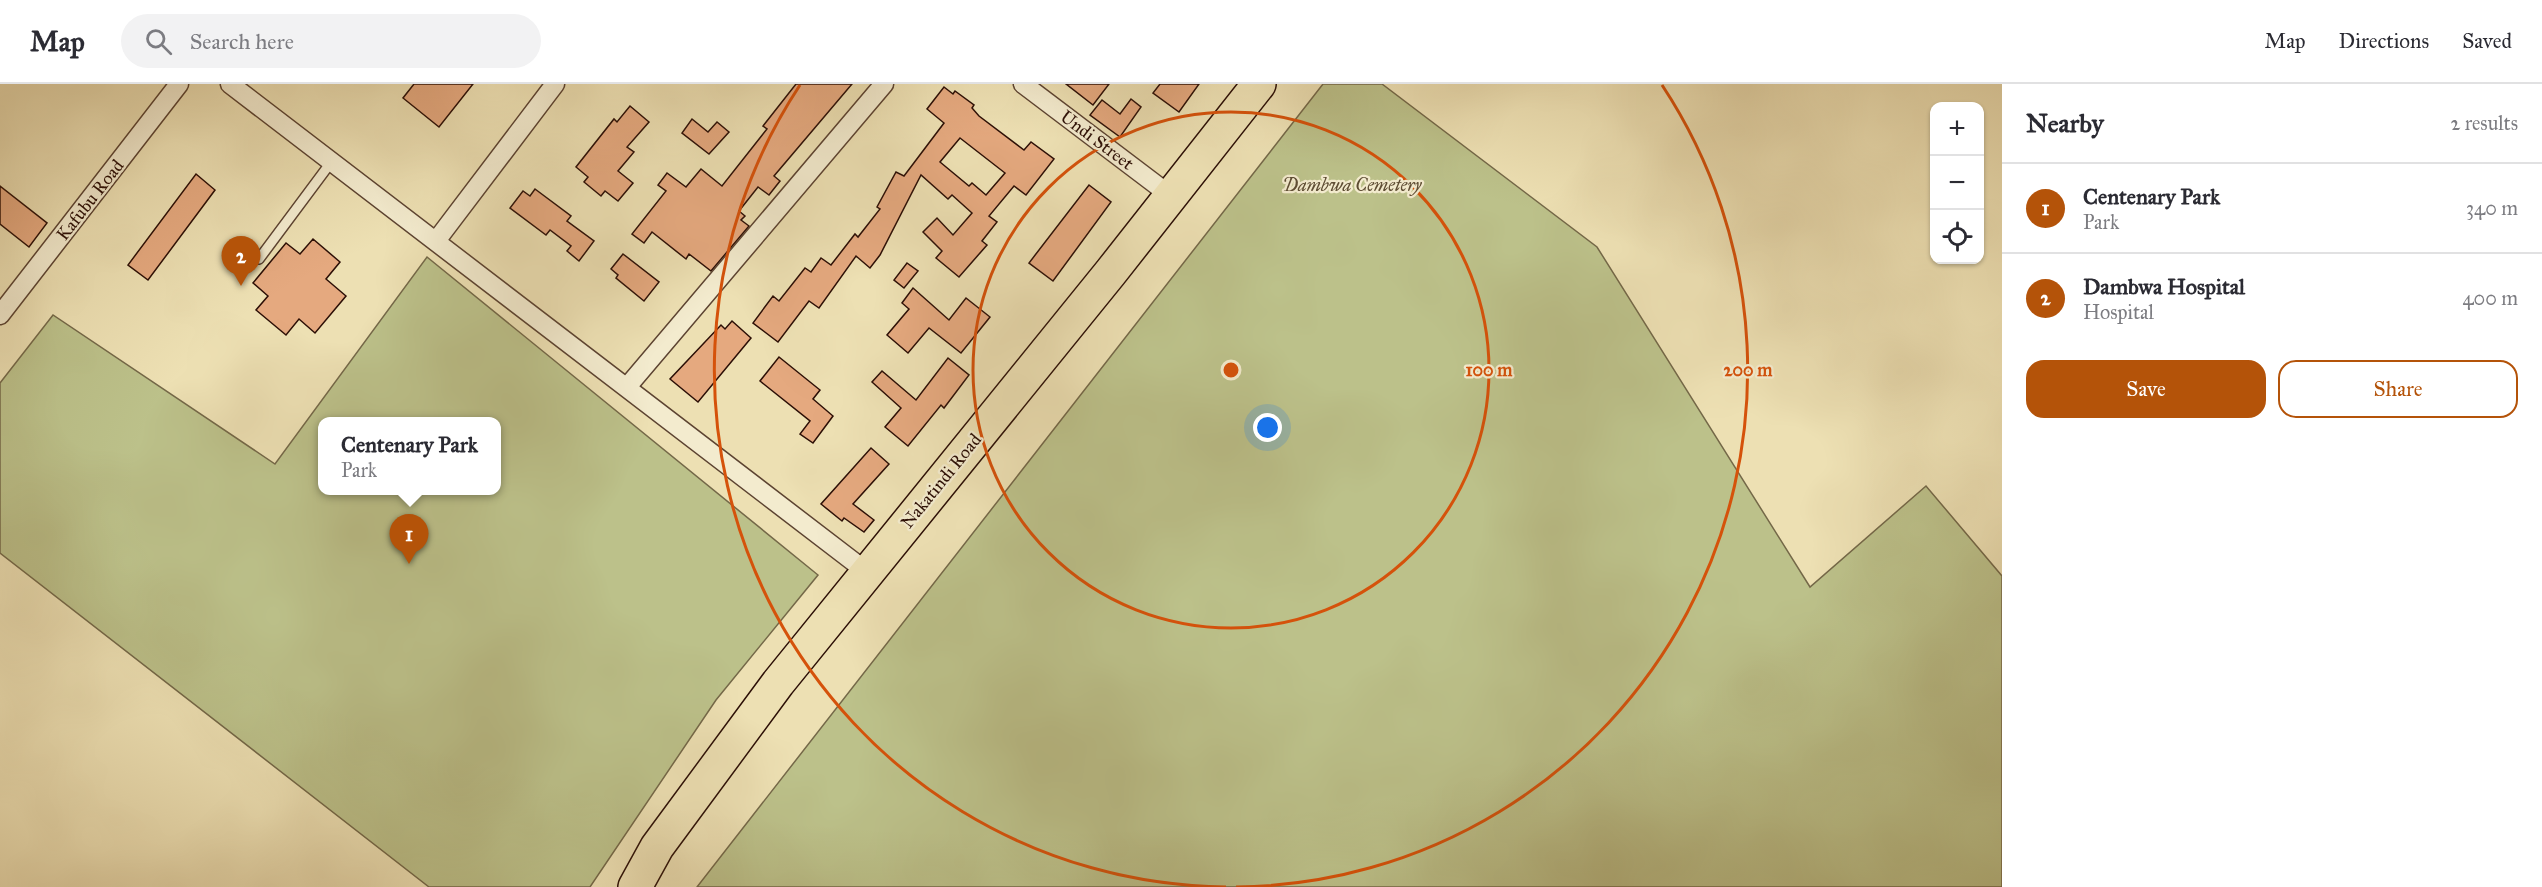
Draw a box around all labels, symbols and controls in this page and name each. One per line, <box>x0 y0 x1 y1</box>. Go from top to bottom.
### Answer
search box <box>121 14 541 68</box>
text: Map <box>30 24 85 59</box>
icon: search <box>142 25 175 58</box>
text: Search here <box>190 28 294 55</box>
text: Map <box>2265 28 2306 54</box>
text: Directions <box>2339 28 2429 54</box>
text: Saved <box>2462 28 2512 54</box>
map controls <box>1930 102 1984 264</box>
button: + <box>1930 102 1984 156</box>
street label: Undi Street <box>1056 105 1139 175</box>
text: Nearby <box>2026 107 2104 139</box>
text: 2 results <box>2450 111 2518 135</box>
street label: Kafubu Road <box>52 155 128 245</box>
button: − <box>1930 156 1984 210</box>
park label: Dambwa Cemetery <box>1283 174 1423 196</box>
text: Centenary Park <box>2083 183 2220 210</box>
text: 1 <box>2042 196 2049 220</box>
text: 340 m <box>2466 196 2518 220</box>
button: locate <box>1930 210 1984 264</box>
text: Park <box>2083 210 2119 234</box>
pin: 2 <box>222 236 260 286</box>
text: Dambwa Hospital <box>2083 273 2245 300</box>
text: 2 <box>2041 286 2050 310</box>
text: 400 m <box>2462 286 2518 310</box>
text: Hospital <box>2083 300 2154 324</box>
text: 100 m <box>1466 359 1513 381</box>
text: 200 m <box>1724 359 1773 381</box>
centre of rings <box>1221 360 1241 380</box>
button: Save <box>2026 360 2266 418</box>
button: Share <box>2278 360 2518 418</box>
your location <box>1253 413 1282 442</box>
popup <box>318 417 501 495</box>
street label: Nakatindi Road <box>896 429 986 533</box>
text: Centenary Park <box>341 431 478 458</box>
text: Park <box>341 458 377 482</box>
pin: 1 <box>390 514 428 564</box>

